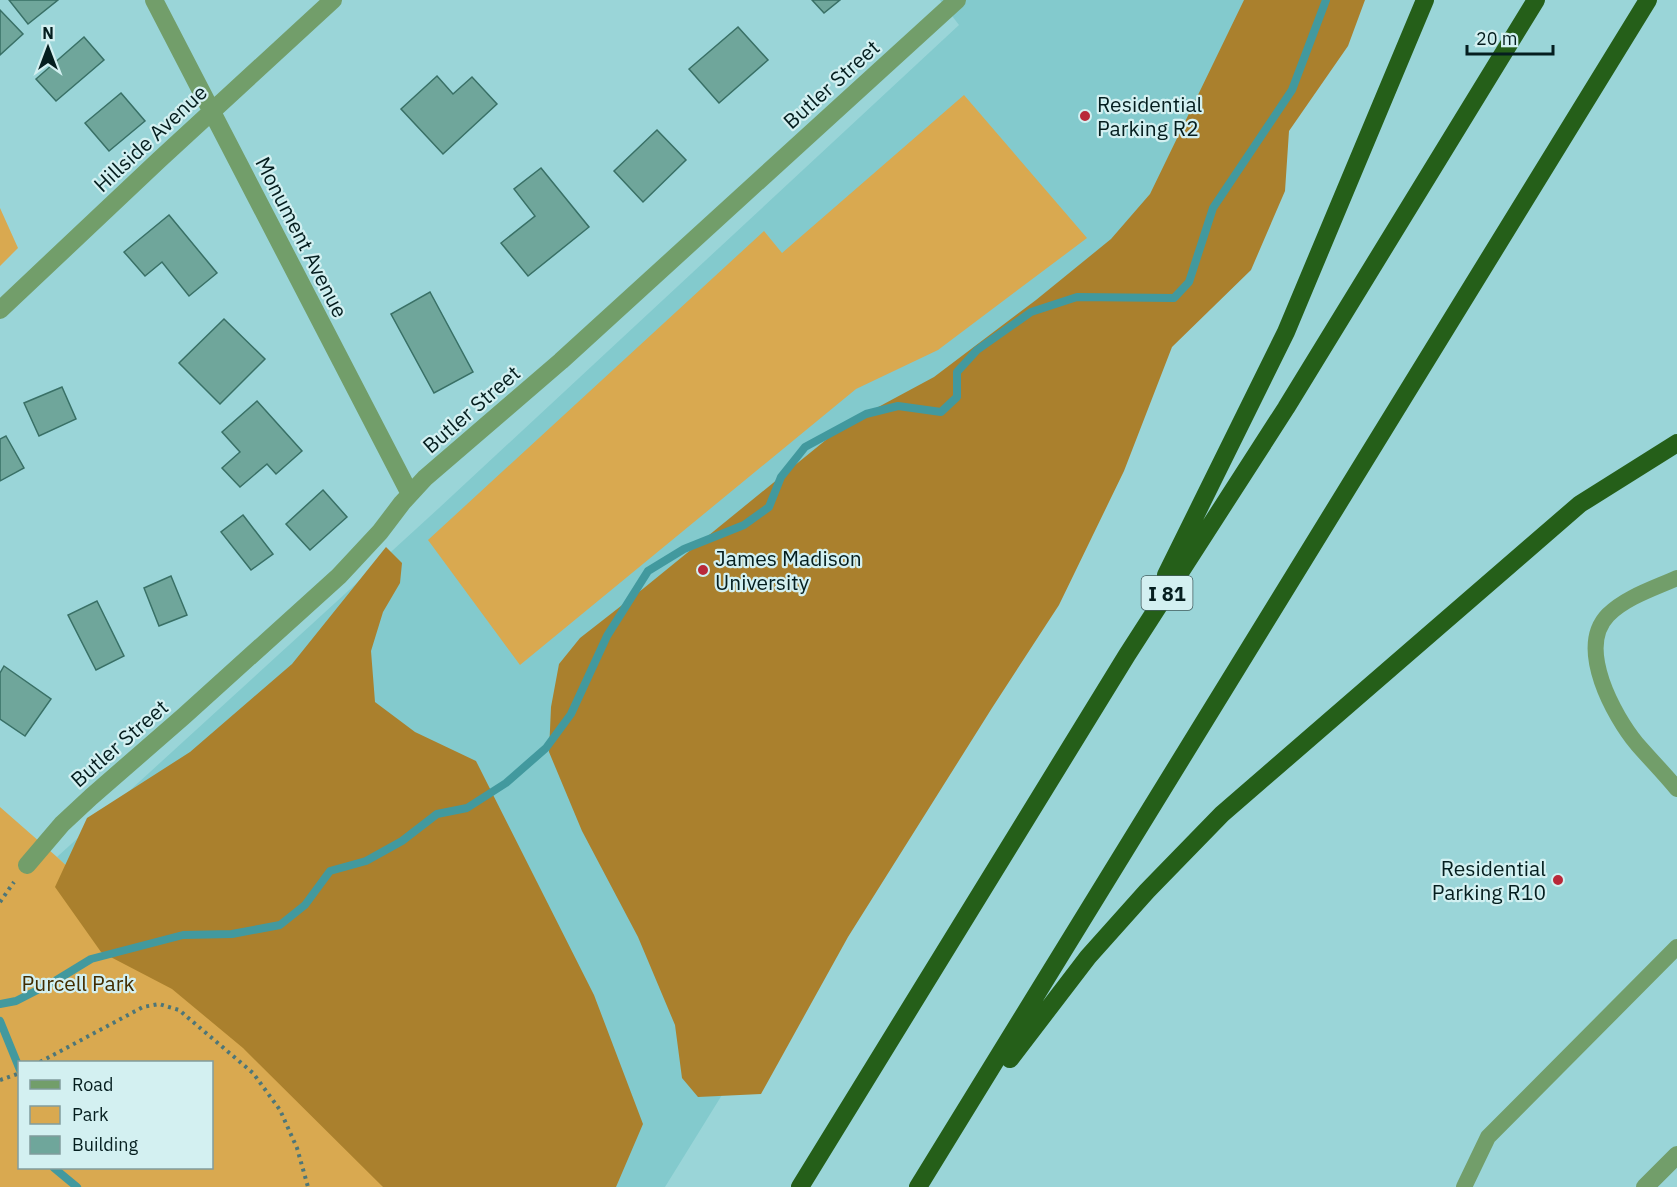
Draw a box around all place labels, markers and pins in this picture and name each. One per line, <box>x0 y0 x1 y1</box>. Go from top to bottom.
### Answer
place label: Residential Parking R2 <box>1097 90 1203 142</box>
marker: Residential Parking R2 <box>1078 109 1092 123</box>
place label: James Madison University <box>715 544 862 596</box>
marker: James Madison University <box>696 563 710 577</box>
place label: Residential Parking R10 <box>1432 854 1546 906</box>
marker: Residential Parking R10 <box>1551 873 1565 887</box>

